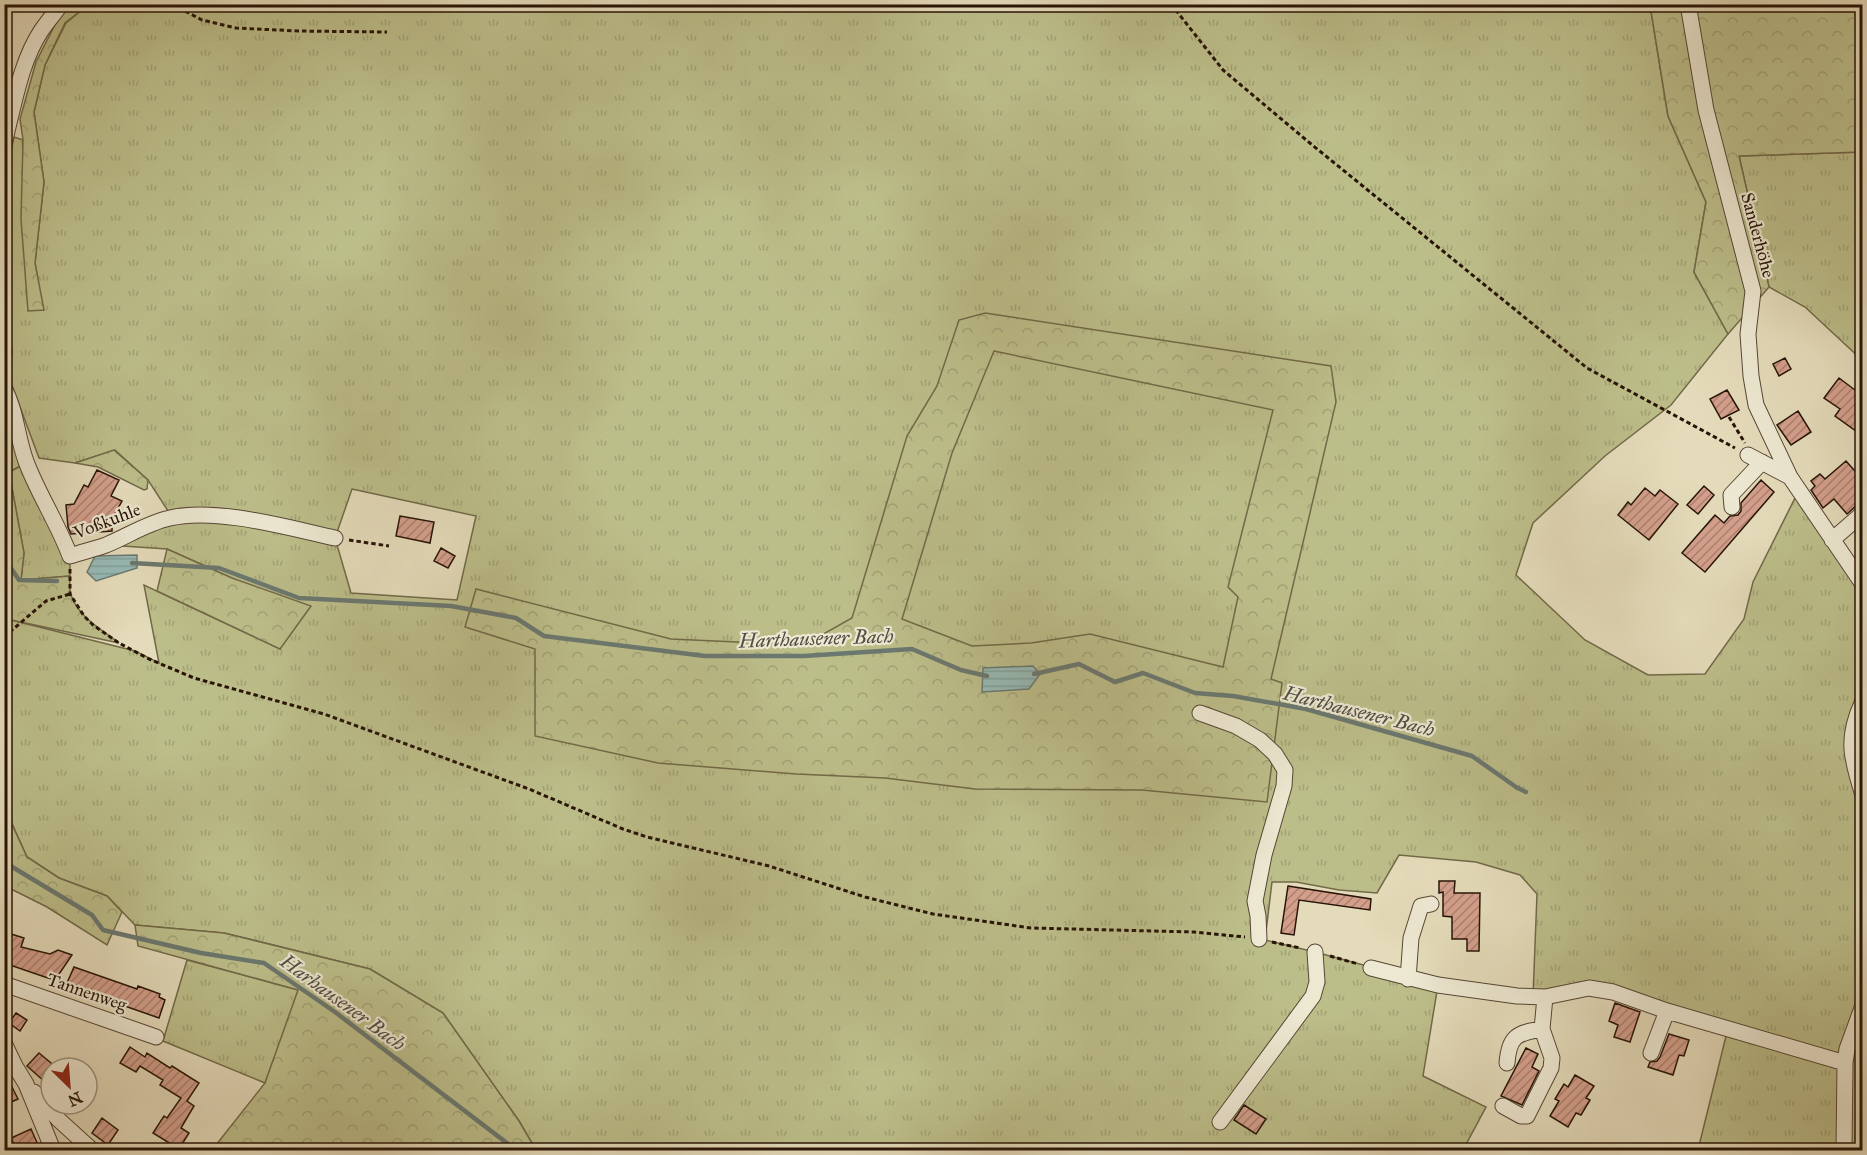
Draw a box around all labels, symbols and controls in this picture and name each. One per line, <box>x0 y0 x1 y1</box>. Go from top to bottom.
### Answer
street label: Sanderhöhe <box>1736 190 1780 280</box>
street label: Voßkuhle <box>69 498 144 544</box>
water label: Harthausener Bach <box>737 623 894 653</box>
water label: Harthausener Bach <box>1280 680 1437 741</box>
water label: Harhausener Bach <box>275 948 410 1056</box>
street label: Tannenweg <box>44 968 130 1017</box>
north arrow <box>39 1056 99 1116</box>
text: N <box>65 1088 85 1111</box>

